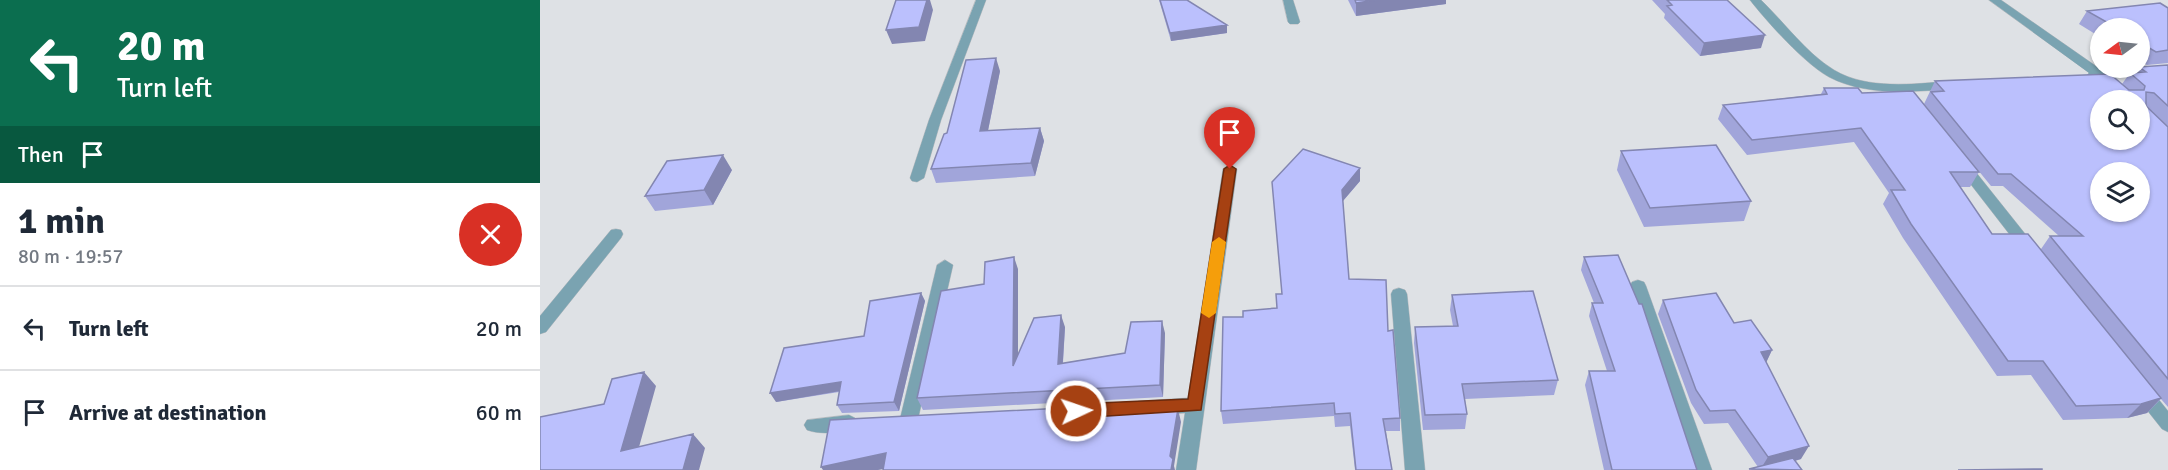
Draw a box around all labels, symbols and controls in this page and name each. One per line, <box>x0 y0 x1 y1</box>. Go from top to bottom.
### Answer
north arrow <box>2090 18 2150 78</box>
map controls <box>2090 18 2150 222</box>
text: 20 m <box>117 21 206 72</box>
icon: left <box>18 24 96 102</box>
text: Turn left <box>117 72 212 105</box>
button: search <box>2090 90 2150 150</box>
pin <box>1204 107 1255 169</box>
icon: arrive <box>1213 116 1246 149</box>
icon: arrive <box>76 138 109 171</box>
text: Then <box>18 141 64 168</box>
button: layers <box>2090 162 2150 222</box>
text: 1 min <box>18 199 105 244</box>
button: close <box>459 203 522 266</box>
text: 80 m · 19:57 <box>18 244 123 269</box>
icon: left <box>18 312 51 345</box>
text: Turn left <box>69 315 149 342</box>
text: 20 m <box>476 315 522 342</box>
position arrow <box>1044 379 1108 443</box>
icon: arrive <box>18 396 51 429</box>
text: Arrive at destination <box>69 399 266 426</box>
text: 60 m <box>476 399 522 426</box>

